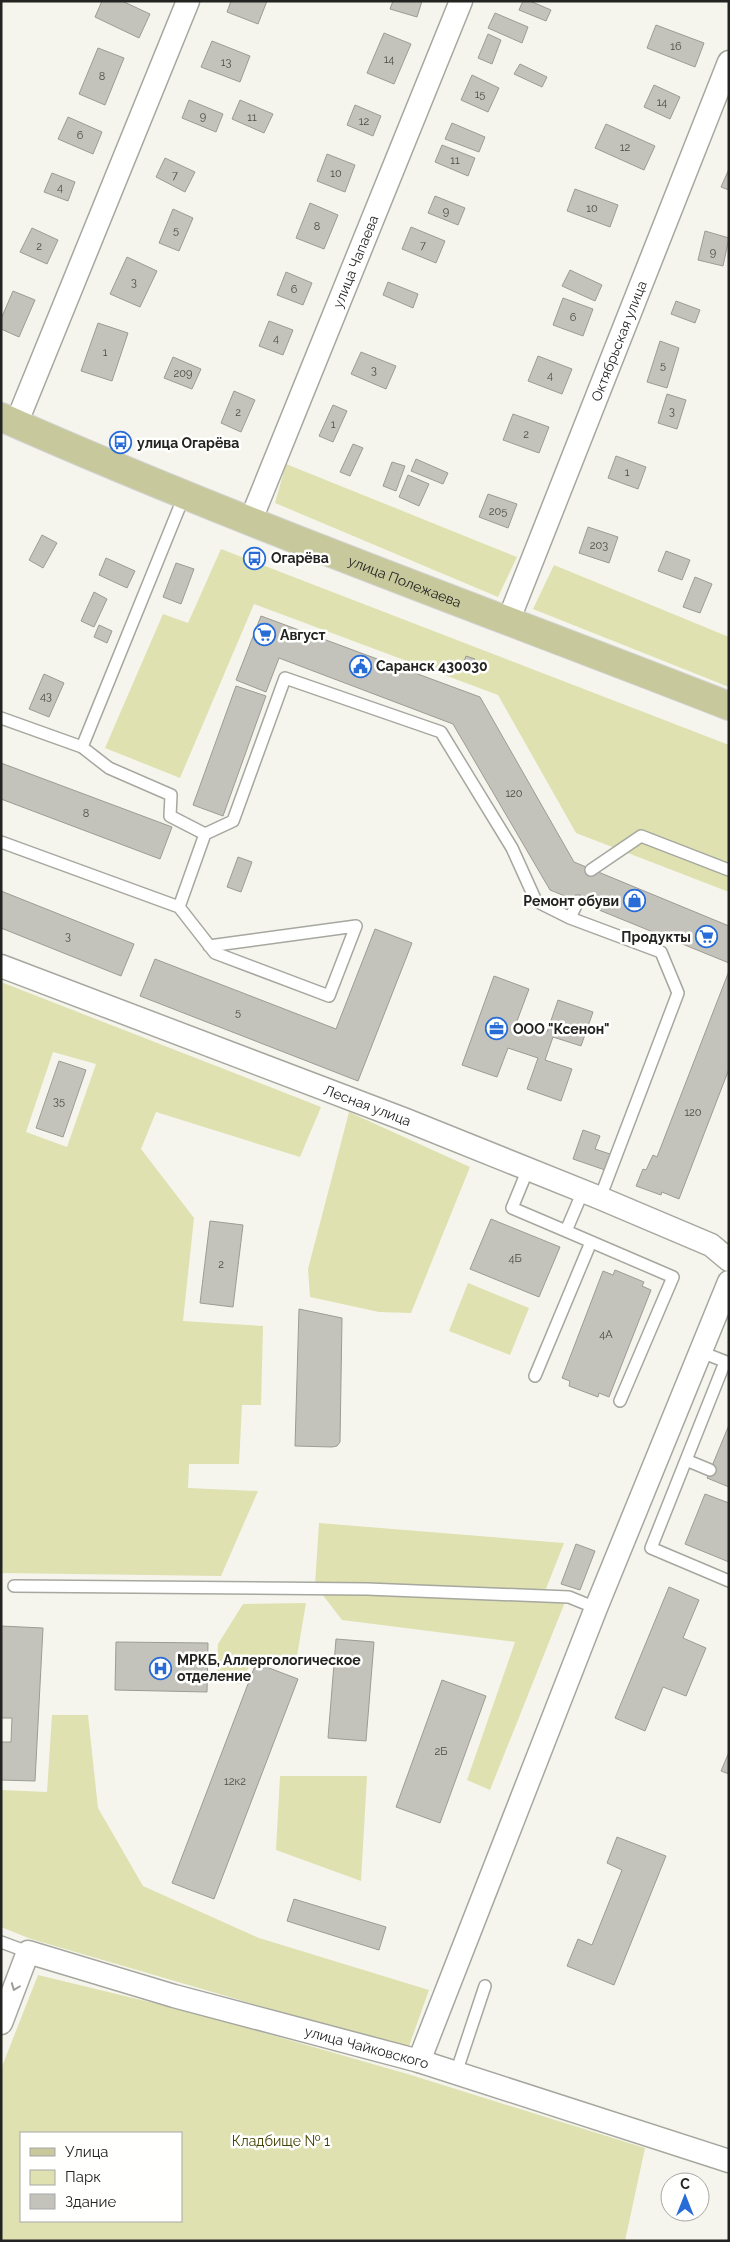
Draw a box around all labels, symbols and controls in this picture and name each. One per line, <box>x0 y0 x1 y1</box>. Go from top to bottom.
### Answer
house number: 16 <box>670 40 682 53</box>
house number: 14 <box>384 53 394 66</box>
house number: 13 <box>221 56 231 69</box>
house number: 8 <box>99 70 105 83</box>
house number: 15 <box>475 88 485 101</box>
house number: 14 <box>657 96 667 109</box>
house number: 9 <box>200 110 206 123</box>
house number: 11 <box>247 111 257 124</box>
house number: 12 <box>359 115 369 128</box>
house number: 6 <box>77 129 84 142</box>
house number: 12 <box>620 141 630 154</box>
house number: 11 <box>450 154 460 167</box>
house number: 10 <box>330 167 342 180</box>
house number: 7 <box>172 169 178 182</box>
house number: 4 <box>57 181 63 194</box>
house number: 10 <box>586 202 598 215</box>
house number: 9 <box>443 205 449 218</box>
street label: улица Чапаева <box>330 213 381 310</box>
house number: 8 <box>314 220 320 233</box>
house number: 5 <box>173 224 179 237</box>
house number: 7 <box>420 239 426 252</box>
house number: 2 <box>36 240 42 253</box>
house number: 9 <box>710 246 716 259</box>
house number: 3 <box>131 276 137 289</box>
street label: Октябрьская улица <box>588 278 650 404</box>
house number: 6 <box>291 283 298 296</box>
house number: 6 <box>570 311 577 324</box>
house number: 4 <box>273 332 279 345</box>
house number: 1 <box>103 346 108 359</box>
house number: 5 <box>660 359 666 372</box>
house number: 3 <box>371 364 377 377</box>
house number: 209 <box>174 367 192 380</box>
house number: 4 <box>547 369 553 382</box>
house number: 3 <box>669 405 675 418</box>
house number: 2 <box>235 406 241 419</box>
house number: 1 <box>331 418 336 431</box>
house number: 2 <box>523 428 529 441</box>
bus stop icon: улица Огарёва <box>109 431 133 455</box>
place label: улица Огарёва <box>137 435 239 451</box>
house number: 1 <box>625 466 630 479</box>
house number: 205 <box>489 505 507 518</box>
house number: 203 <box>590 539 608 552</box>
bus stop icon: Огарёва <box>243 546 267 570</box>
place label: Огарёва <box>271 550 329 566</box>
street label: улица Полежаева <box>346 552 464 610</box>
supermarket icon: Август <box>252 623 276 647</box>
place label: Август <box>280 627 326 643</box>
public building icon: Саранск 430030 <box>348 654 372 678</box>
place label: Саранск 430030 <box>376 658 488 674</box>
house number: 43 <box>40 690 52 703</box>
house number: 120 <box>505 787 523 800</box>
house number: 8 <box>83 807 89 820</box>
shop icon: Ремонт обуви <box>623 889 647 913</box>
place label: Ремонт обуви <box>523 893 619 909</box>
supermarket icon: Продукты <box>695 925 719 949</box>
place label: Продукты <box>621 929 691 945</box>
house number: 3 <box>65 930 71 943</box>
house number: 5 <box>235 1006 241 1019</box>
office icon: ООО "Ксенон" <box>485 1017 509 1041</box>
place label: ООО "Ксенон" <box>513 1021 609 1037</box>
street label: Лесная улица <box>322 1081 413 1129</box>
house number: 35 <box>53 1095 65 1108</box>
house number: 120 <box>684 1106 702 1119</box>
house number: 4Б <box>508 1252 522 1265</box>
house number: 2 <box>218 1258 224 1271</box>
house number: 4А <box>599 1328 613 1341</box>
place label: МРКБ, Аллергологическое отделение <box>177 1652 361 1684</box>
hospital icon: МРКБ, Аллергологическое отделение <box>149 1656 173 1680</box>
house number: 2Б <box>435 1745 447 1758</box>
house number: 12к2 <box>224 1775 246 1788</box>
one-way arrow <box>11 1982 21 1991</box>
street label: улица Чайковского <box>303 2023 431 2072</box>
legend <box>20 2132 182 2222</box>
park label: Кладбище № 1 <box>232 2133 330 2149</box>
text: Улица <box>65 2143 109 2161</box>
text: Парк <box>65 2168 101 2186</box>
north arrow <box>660 2172 710 2222</box>
text: С <box>680 2176 690 2192</box>
text: Здание <box>65 2193 117 2211</box>

